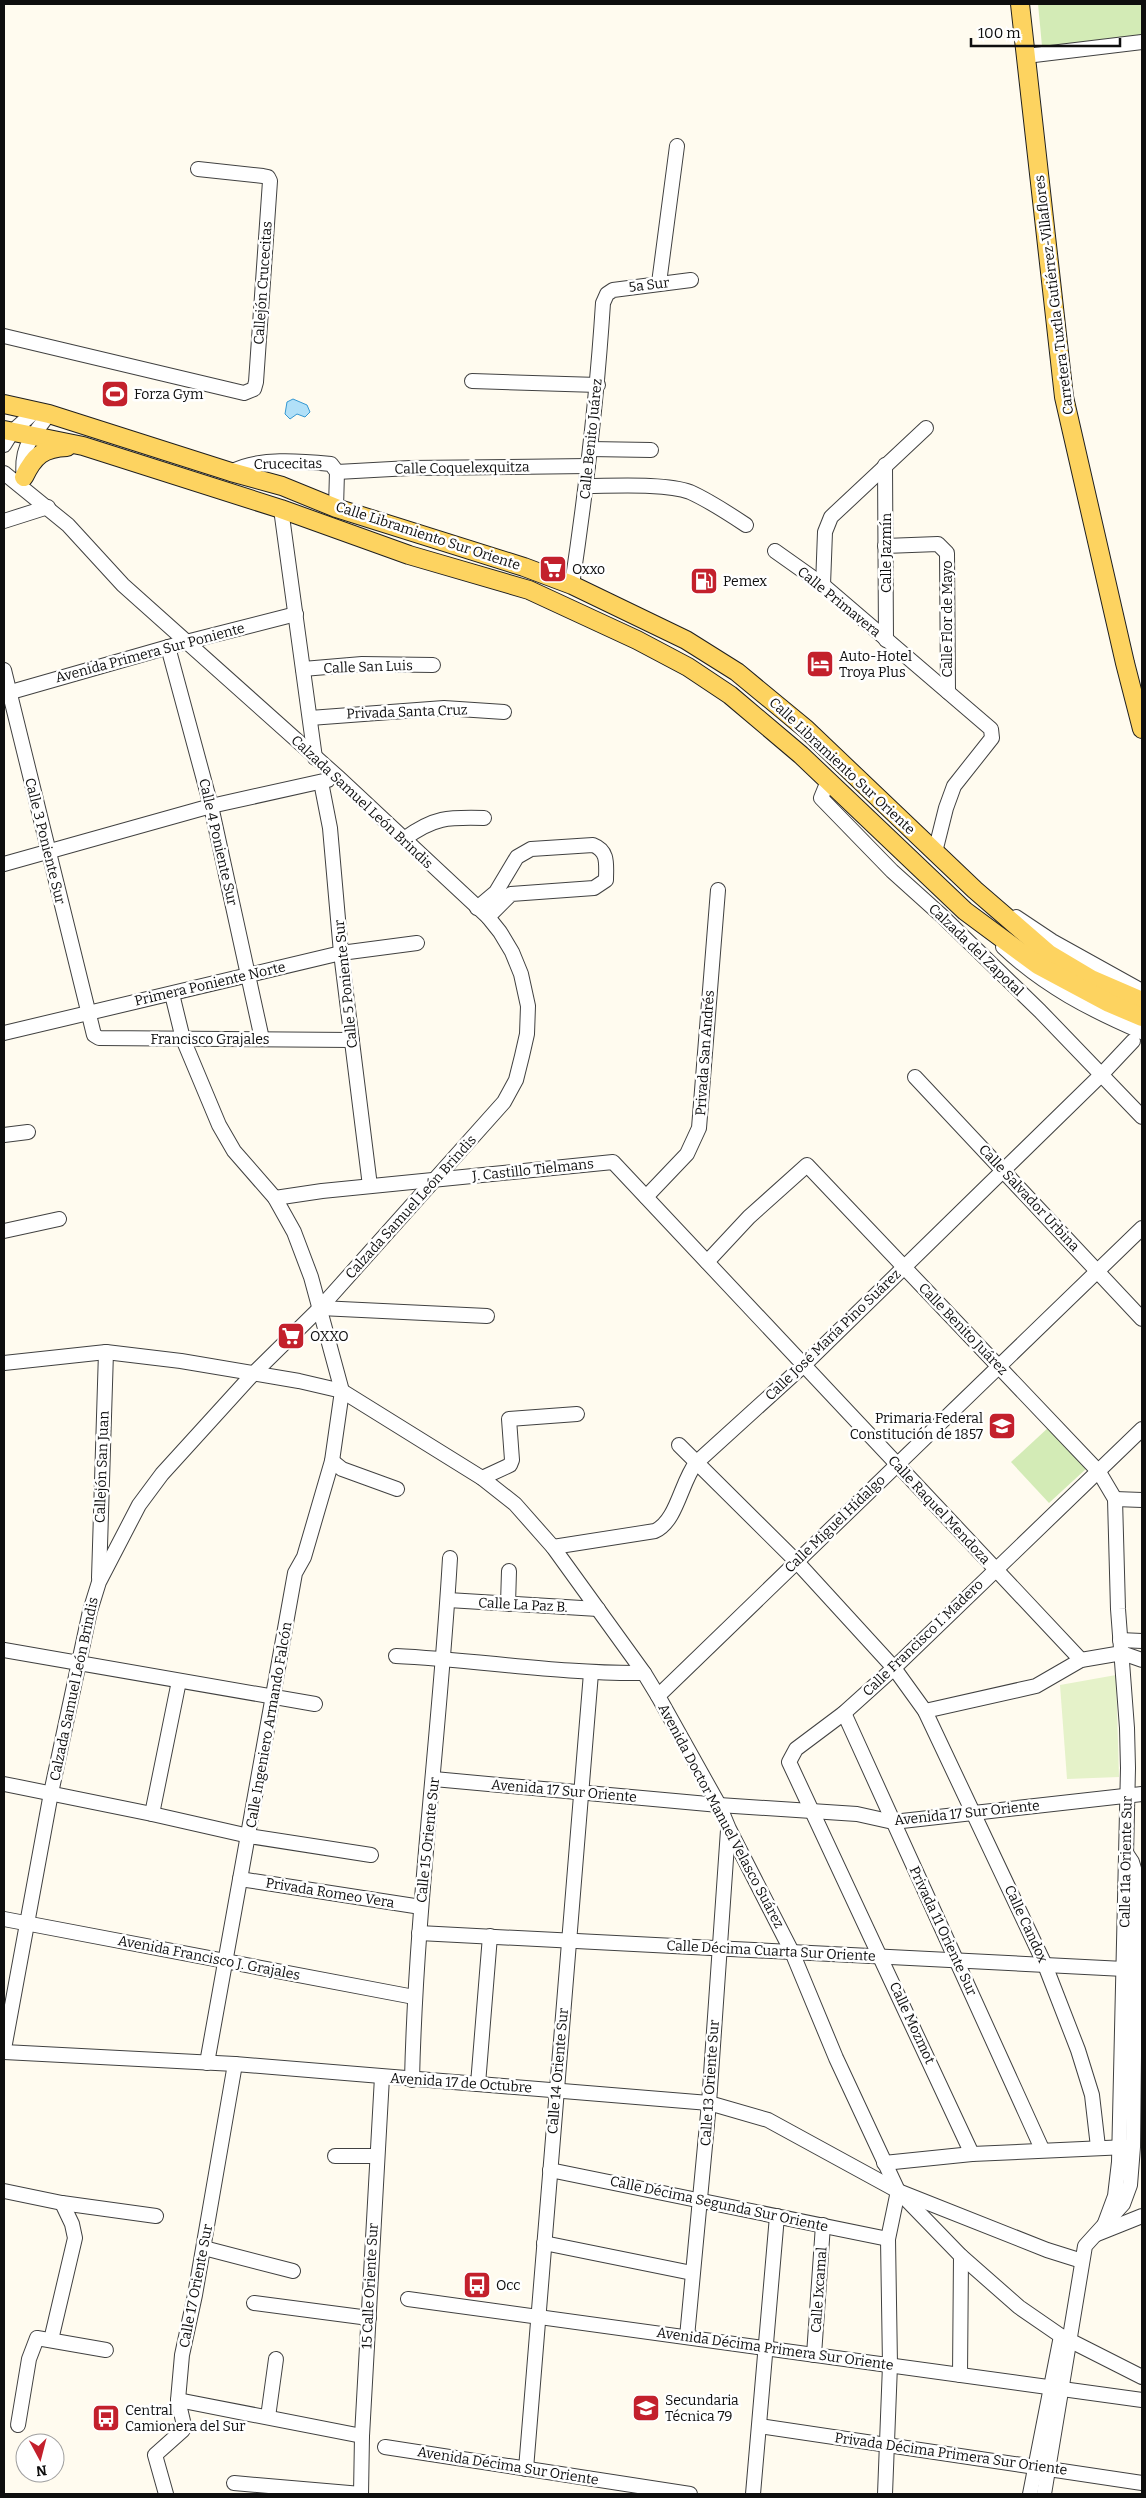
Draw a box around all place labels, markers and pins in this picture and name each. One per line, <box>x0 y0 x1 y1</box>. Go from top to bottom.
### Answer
sports icon: Forza Gym <box>100 379 130 409</box>
place label: Forza Gym <box>134 386 204 403</box>
supermarket icon: Oxxo <box>538 554 568 584</box>
place label: Oxxo <box>572 561 605 578</box>
fuel station icon: Pemex <box>689 566 719 596</box>
place label: Pemex <box>723 573 767 590</box>
place label: Auto-Hotel Troya Plus <box>839 648 912 681</box>
hotel icon: Auto-Hotel Troya Plus <box>805 649 835 679</box>
supermarket icon: OXXO <box>276 1321 306 1351</box>
place label: OXXO <box>310 1328 349 1345</box>
place label: Primaria Federal Constitución de 1857 <box>850 1410 983 1443</box>
school or university icon: Primaria Federal Constitución de 1857 <box>987 1411 1017 1441</box>
bus stop icon: Occ <box>462 2270 492 2300</box>
place label: Occ <box>496 2277 520 2294</box>
place label: Secundaria Técnica 79 <box>665 2392 739 2425</box>
school or university icon: Secundaria Técnica 79 <box>631 2393 661 2423</box>
place label: Central Camionera del Sur <box>125 2402 246 2435</box>
bus stop icon: Central Camionera del Sur <box>91 2403 121 2433</box>

